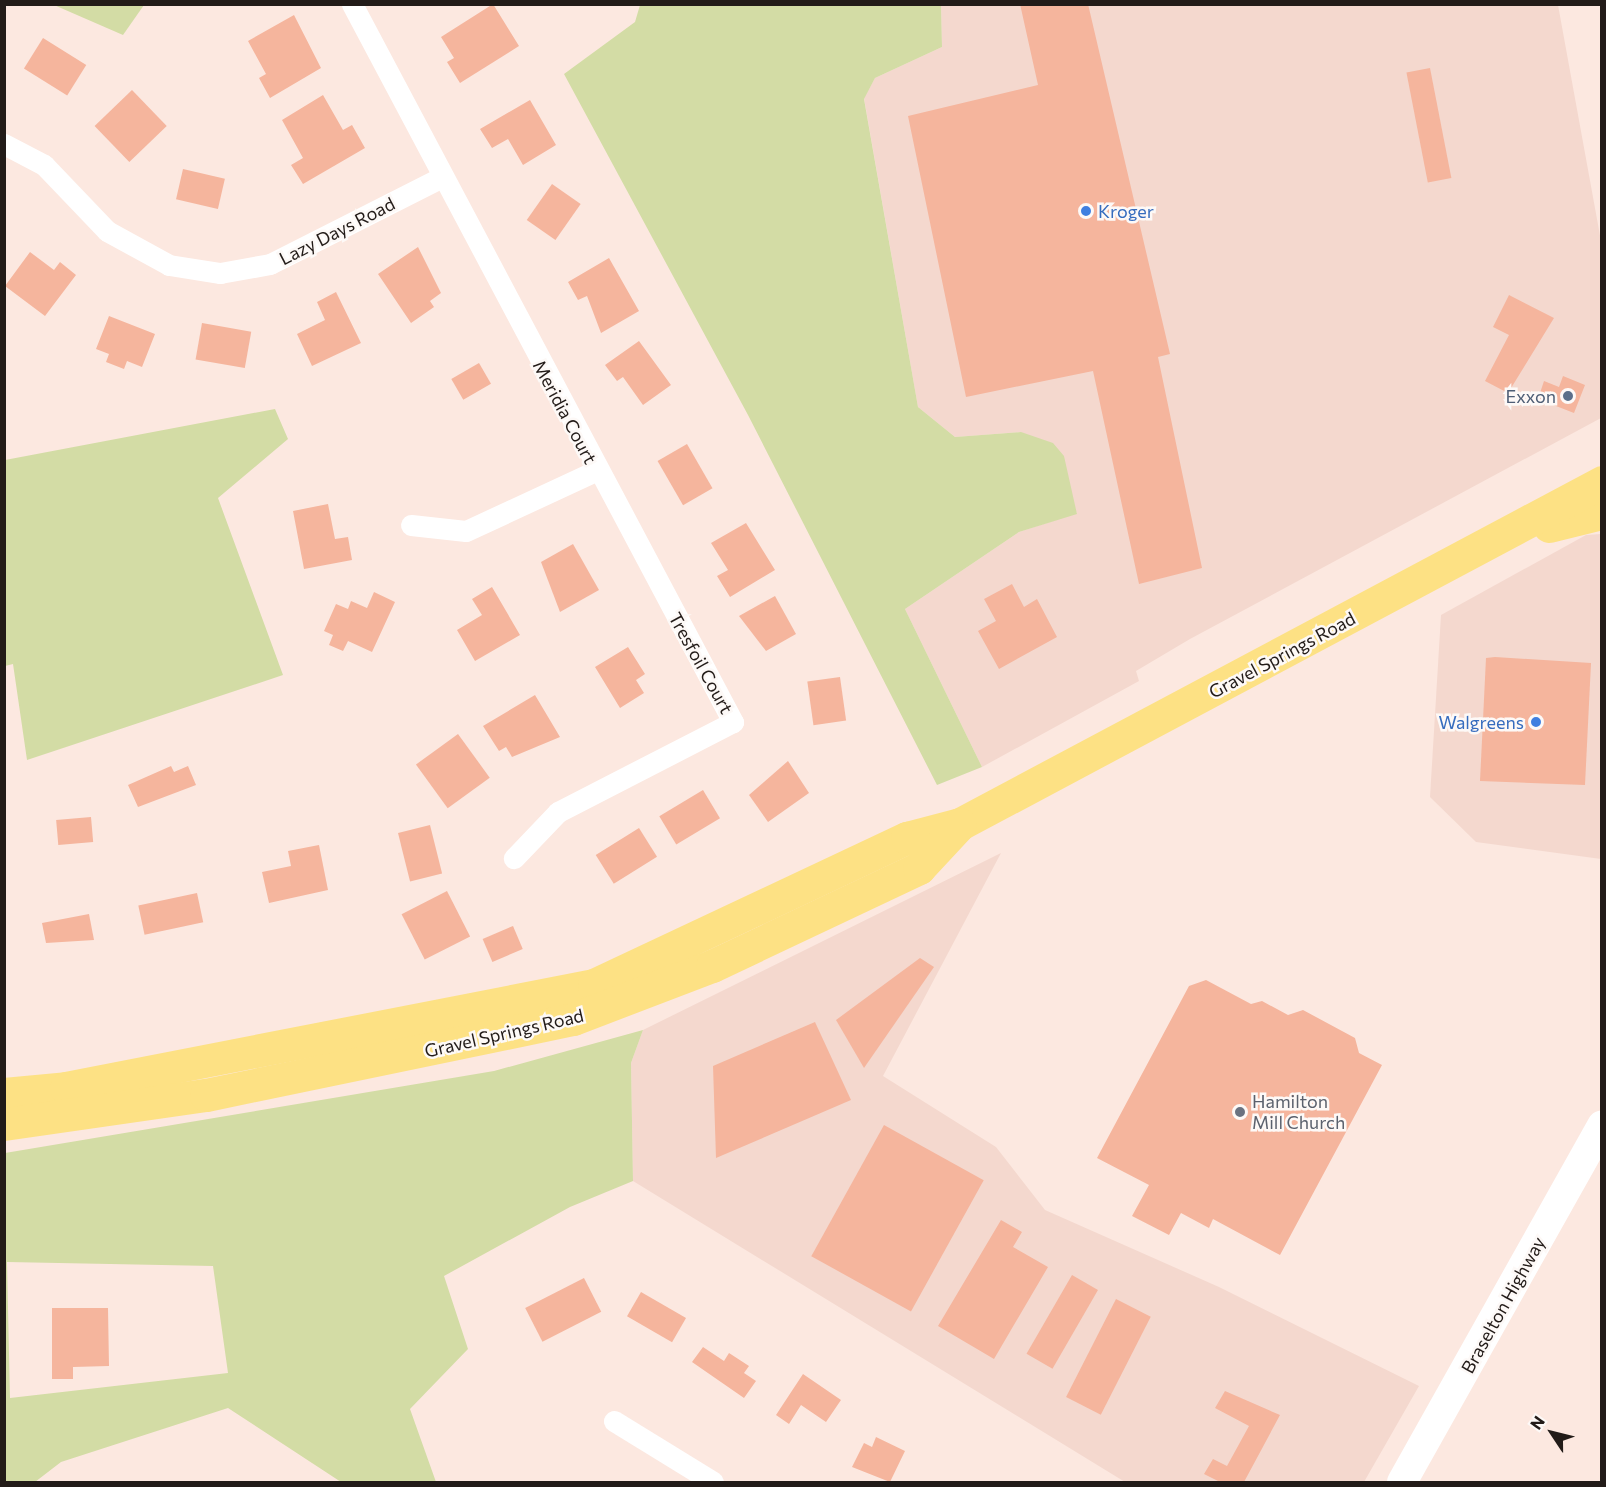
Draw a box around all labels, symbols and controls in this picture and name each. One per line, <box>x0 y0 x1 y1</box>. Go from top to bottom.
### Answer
street label: Lazy Days Road <box>276 193 398 269</box>
place label: Kroger <box>1098 200 1154 222</box>
marker: Kroger <box>1079 204 1093 218</box>
street label: Meridia Court <box>529 357 601 467</box>
place label: Exxon <box>1506 385 1556 407</box>
marker: Exxon <box>1561 389 1575 403</box>
street label: Gravel Springs Road <box>1205 607 1359 703</box>
street label: Tresfoil Court <box>664 609 738 717</box>
place label: Walgreens <box>1438 711 1524 733</box>
marker: Walgreens <box>1529 715 1543 729</box>
street label: Gravel Springs Road <box>422 1004 586 1062</box>
place label: Hamilton Mill Church <box>1252 1091 1345 1134</box>
marker: Hamilton Mill Church <box>1233 1105 1247 1119</box>
street label: Braselton Highway <box>1457 1233 1549 1377</box>
north arrow <box>1522 1403 1582 1463</box>
text: N <box>1526 1412 1548 1433</box>

